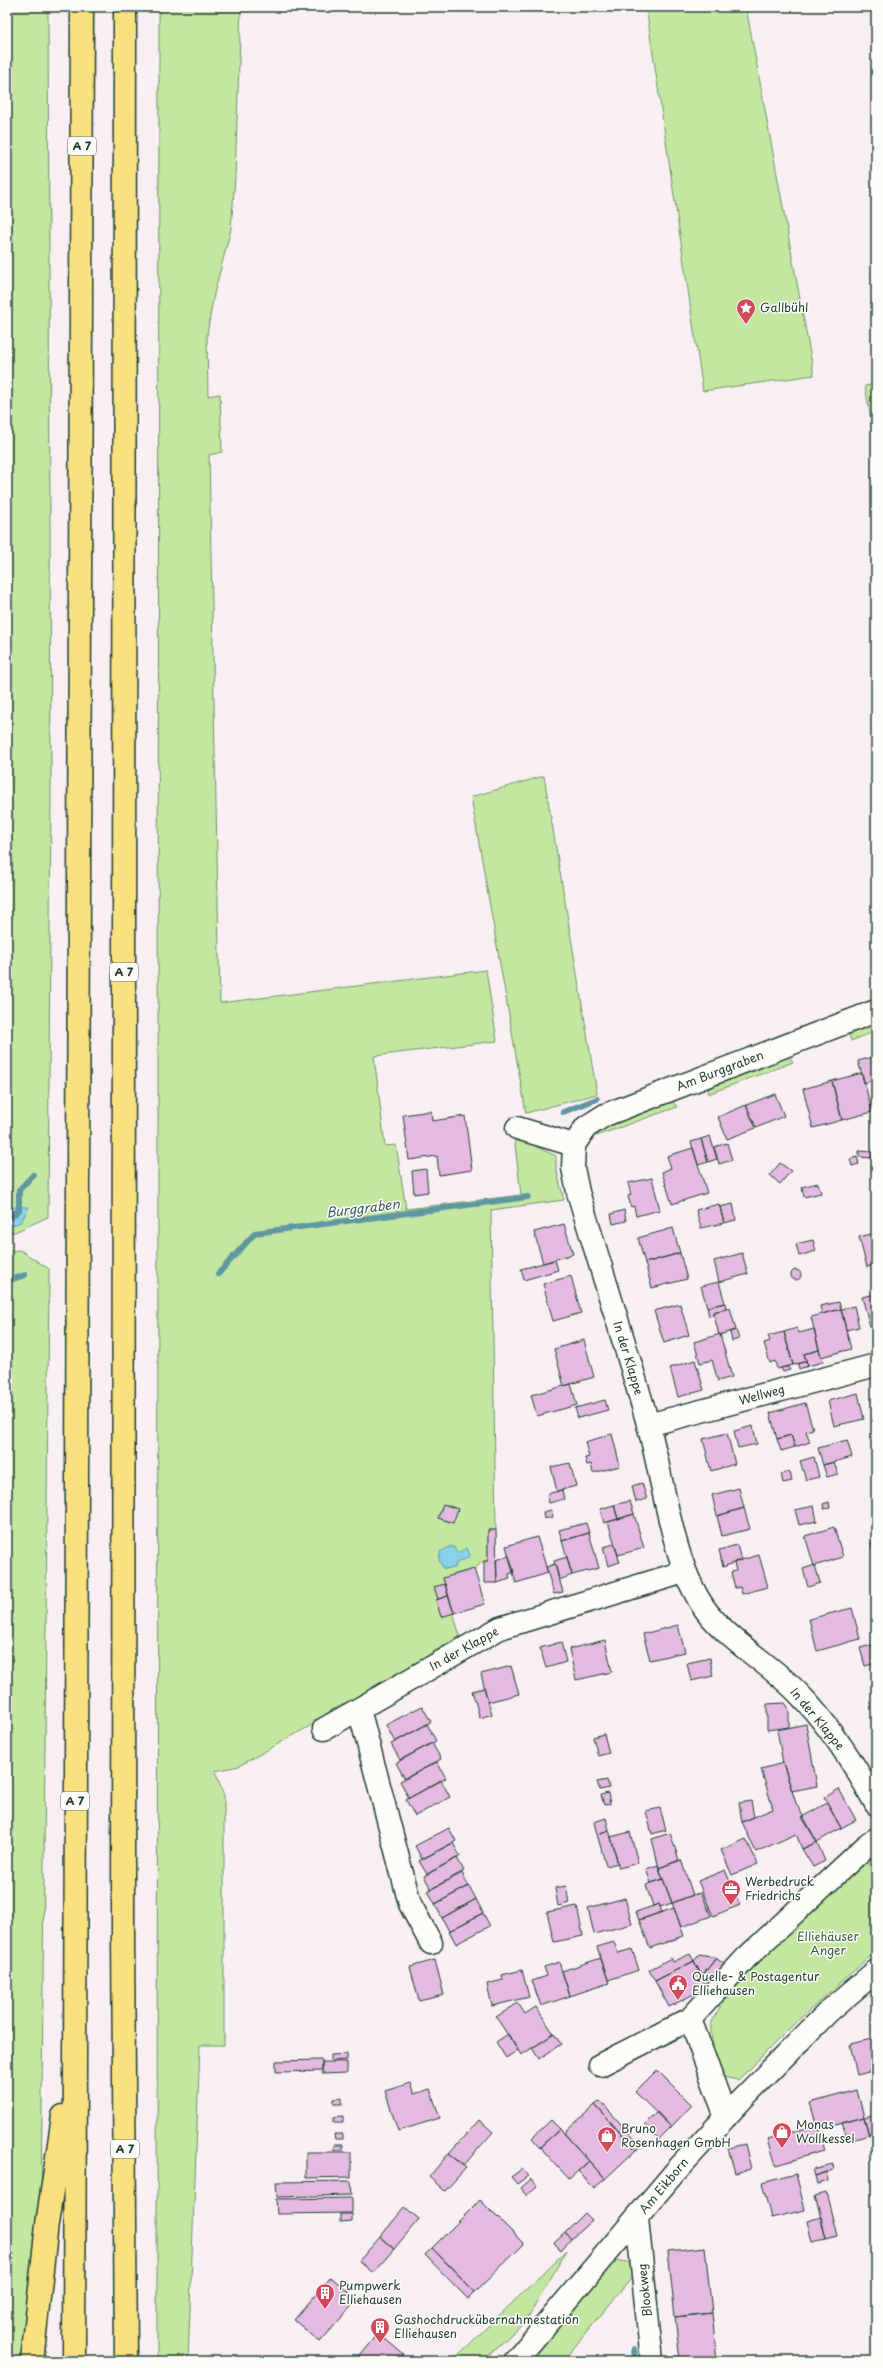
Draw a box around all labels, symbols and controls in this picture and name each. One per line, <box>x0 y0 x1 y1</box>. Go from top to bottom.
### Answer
road number: A 7 <box>68 137 96 155</box>
place icon: Gallbühl <box>735 297 757 325</box>
place label: Gallbühl <box>760 298 808 316</box>
road number: A 7 <box>110 963 138 981</box>
street label: Am Burggraben <box>673 1045 766 1095</box>
water label: Burggraben <box>325 1193 402 1221</box>
street label: In der Klappe <box>609 1319 649 1397</box>
street label: Wellweg <box>737 1379 787 1409</box>
street label: In der Klappe <box>426 1622 501 1675</box>
street label: In der Klappe <box>786 1683 849 1753</box>
road number: A 7 <box>61 1792 89 1810</box>
place label: Werbedruck Friedrichs <box>745 1872 814 1904</box>
office icon: Werbedruck Friedrichs <box>720 1878 742 1906</box>
park label: Elliehäuser Anger <box>797 1927 859 1959</box>
place label: Quelle- & Postagentur Elliehausen <box>692 1967 820 1999</box>
public building icon: Quelle- & Postagentur Elliehausen <box>667 1973 689 2001</box>
place label: Monas Wollkessel <box>796 2115 855 2147</box>
place label: Bruno Rosenhagen GmbH <box>621 2119 731 2151</box>
shop icon: Monas Wollkessel <box>771 2121 793 2149</box>
shop icon: Bruno Rosenhagen GmbH <box>596 2125 618 2153</box>
road number: A 7 <box>111 2140 139 2158</box>
street label: Am Eikborn <box>634 2153 692 2217</box>
street label: Blookweg <box>632 2263 656 2318</box>
place label: Pumpwerk Elliehausen <box>339 2276 402 2308</box>
building icon: Pumpwerk Elliehausen <box>314 2282 336 2310</box>
place label: Gashochdruckübernahmestation Elliehausen <box>394 2310 579 2342</box>
building icon: Gashochdruckübernahmestation Elliehausen <box>369 2316 391 2344</box>

